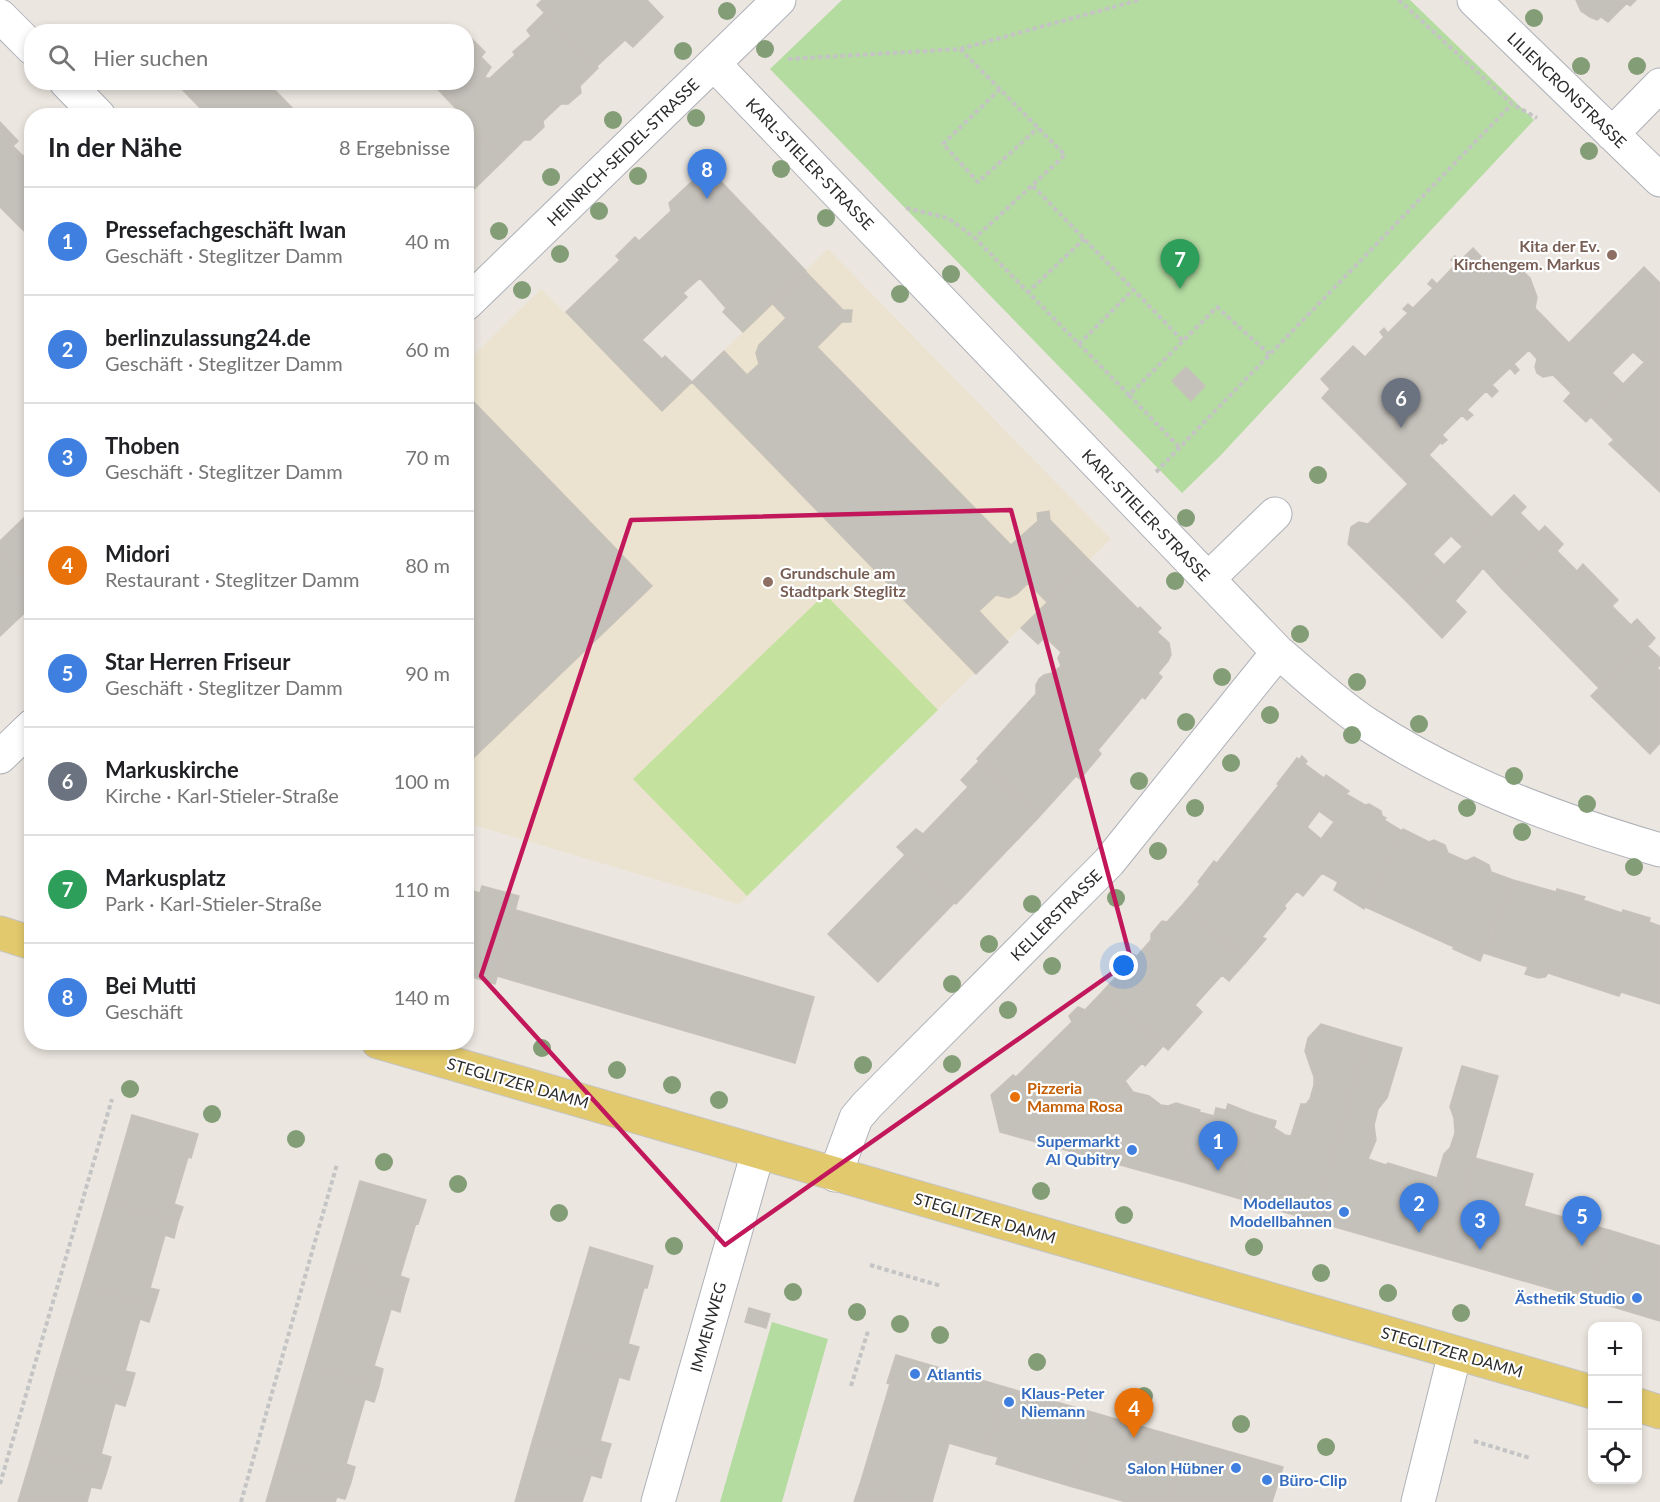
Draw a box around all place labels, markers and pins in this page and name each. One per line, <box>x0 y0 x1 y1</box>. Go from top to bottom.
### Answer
pin: 8 <box>688 150 726 199</box>
place label: Kita der Ev. Kirchengem. Markus <box>1453 236 1600 273</box>
pin: 7 <box>1160 240 1200 289</box>
marker: Kita der Ev. Kirchengem. Markus <box>1605 248 1619 262</box>
pin: 6 <box>1382 378 1420 428</box>
place label: Grundschule am Stadtpark Steglitz <box>780 563 906 600</box>
marker: Grundschule am Stadtpark Steglitz <box>761 575 775 589</box>
place label: Pizzeria Mamma Rosa <box>1027 1078 1123 1115</box>
marker: Pizzeria Mamma Rosa <box>1008 1090 1022 1104</box>
pin: 1 <box>1198 1122 1238 1171</box>
place label: Supermarkt Al Qubitry <box>1037 1131 1121 1168</box>
marker: Supermarkt Al Qubitry <box>1125 1143 1139 1157</box>
pin: 2 <box>1400 1184 1438 1233</box>
place label: Modellautos Modellbahnen <box>1230 1193 1332 1230</box>
pin: 5 <box>1562 1196 1602 1246</box>
pin: 3 <box>1460 1200 1500 1250</box>
marker: Modellautos Modellbahnen <box>1337 1205 1351 1219</box>
place label: Ästhetik Studio <box>1514 1288 1625 1307</box>
marker: Ästhetik Studio <box>1630 1291 1644 1305</box>
place label: Atlantis <box>926 1364 982 1383</box>
marker: Atlantis <box>908 1367 922 1381</box>
place label: Klaus-Peter Niemann <box>1021 1383 1105 1420</box>
pin: 4 <box>1114 1388 1154 1438</box>
marker: Klaus-Peter Niemann <box>1002 1395 1016 1409</box>
place label: Salon Hübner <box>1127 1458 1224 1477</box>
marker: Salon Hübner <box>1229 1461 1243 1475</box>
place label: Büro-Clip <box>1279 1470 1347 1489</box>
marker: Büro-Clip <box>1260 1473 1274 1487</box>

